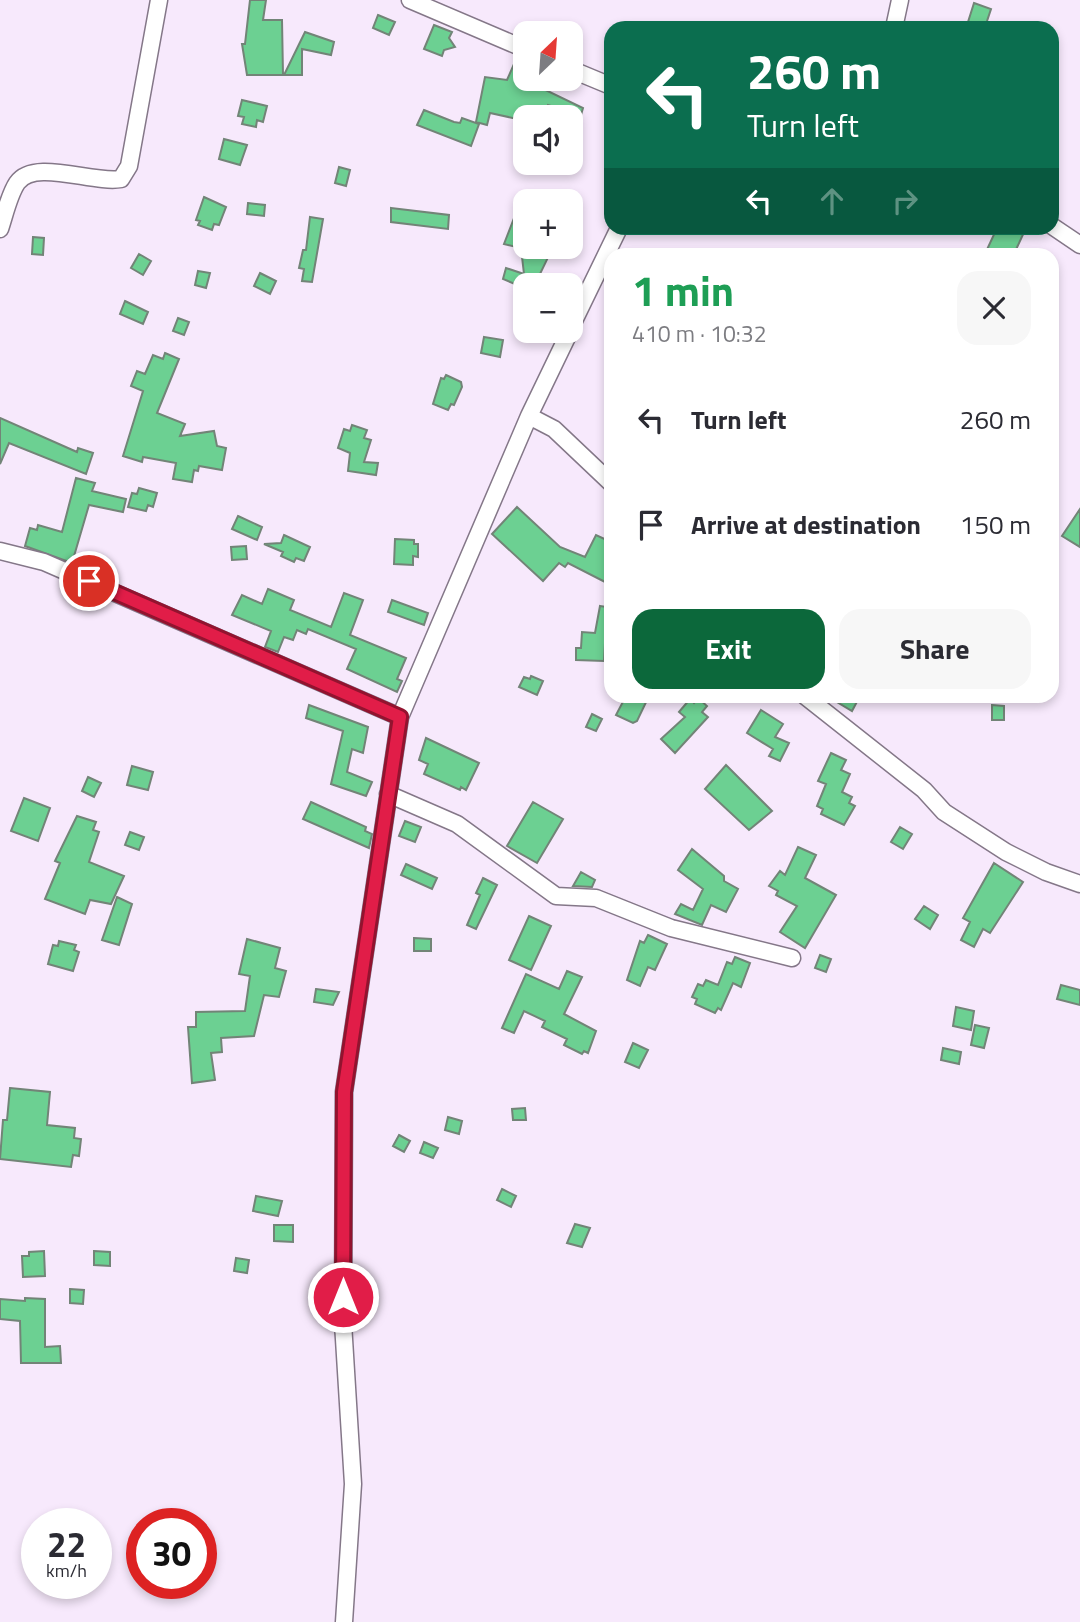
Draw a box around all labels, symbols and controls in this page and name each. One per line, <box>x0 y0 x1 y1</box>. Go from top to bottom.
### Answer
north arrow <box>513 21 583 91</box>
map controls <box>513 21 583 343</box>
text: 260 m <box>747 33 881 108</box>
icon: left <box>632 49 723 140</box>
text: Turn left <box>747 101 859 149</box>
button: sound <box>513 105 583 175</box>
icon: left <box>740 182 778 220</box>
icon: ahead <box>813 182 851 220</box>
icon: right <box>886 182 924 220</box>
button: + <box>513 189 583 259</box>
text: 1 min <box>632 258 734 322</box>
button: close <box>957 271 1031 345</box>
button: − <box>513 273 583 343</box>
text: 410 m · 10:32 <box>632 316 767 351</box>
text: Turn left <box>691 400 786 439</box>
text: 260 m <box>960 400 1031 439</box>
icon: left <box>632 401 670 439</box>
text: Arrive at destination <box>691 505 921 544</box>
text: 150 m <box>960 505 1031 544</box>
icon: arrive <box>632 506 670 544</box>
pin <box>59 551 119 611</box>
icon: arrive <box>70 562 108 600</box>
button: Exit <box>632 609 825 689</box>
button: Share <box>839 609 1031 689</box>
position arrow <box>306 1260 380 1334</box>
speed limit sign: 30 <box>126 1508 217 1599</box>
text: 22 <box>47 1517 86 1571</box>
text: km/h <box>46 1557 87 1584</box>

